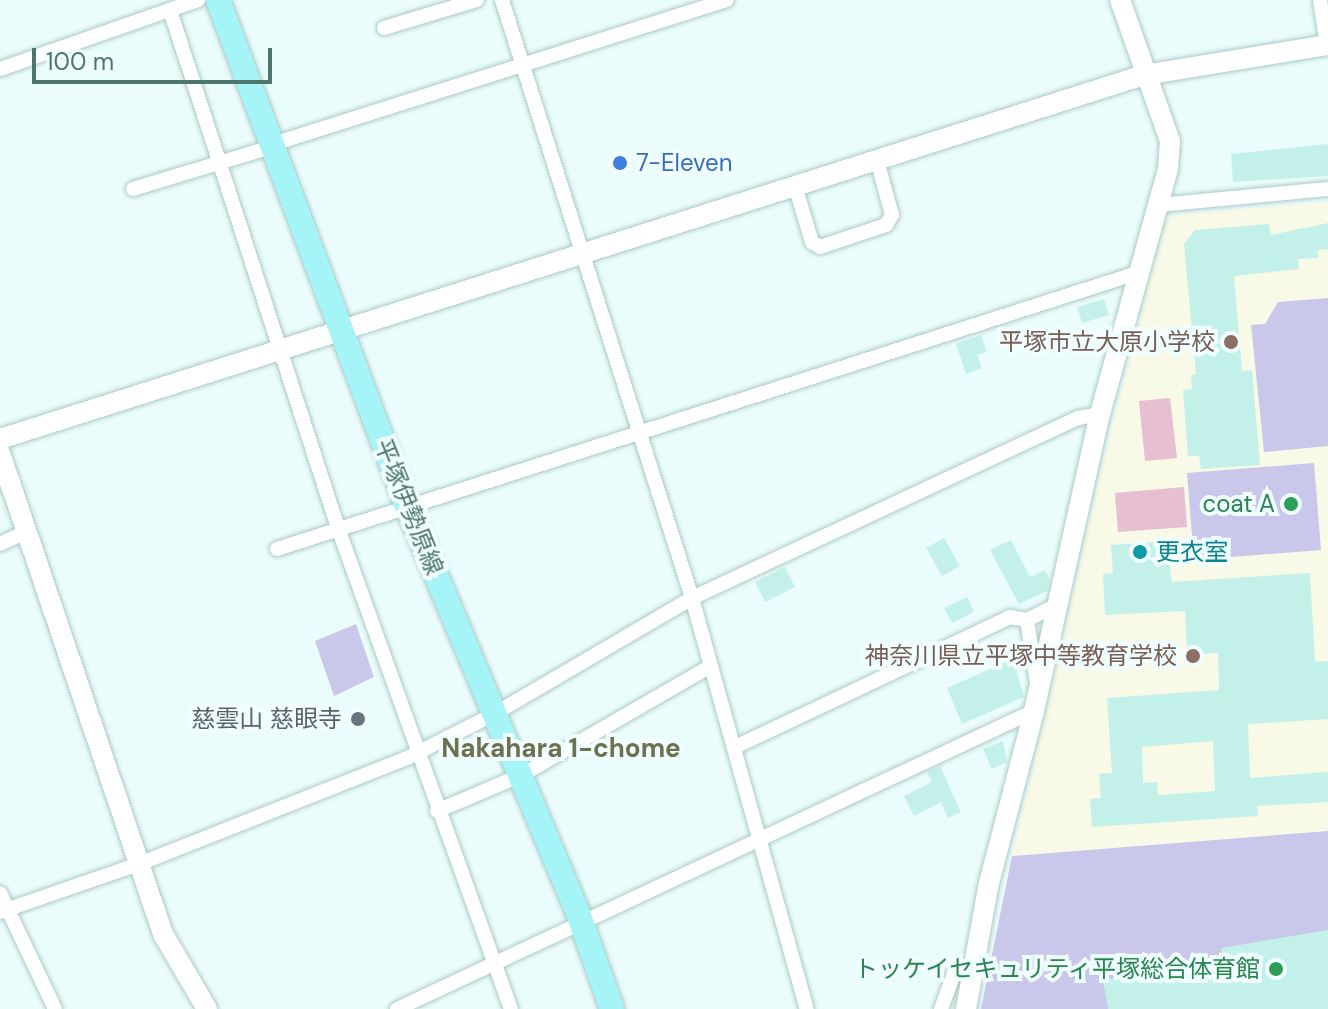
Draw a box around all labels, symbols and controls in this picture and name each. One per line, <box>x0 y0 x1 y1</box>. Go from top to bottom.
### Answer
scale bar <box>36 32 276 82</box>
text: 100 m <box>46 46 114 77</box>
place label: 7-Eleven <box>636 149 733 177</box>
marker: 7-Eleven <box>611 154 629 172</box>
place label: 平塚市立大原小学校 <box>999 328 1215 356</box>
marker: 平塚市立大原小学校 <box>1222 333 1240 351</box>
street label: 平塚伊勢原線 <box>369 435 449 579</box>
place label: coat A <box>1203 490 1275 518</box>
marker: coat A <box>1282 495 1300 513</box>
place label: 更衣室 <box>1156 538 1228 566</box>
marker: 更衣室 <box>1131 543 1149 561</box>
place label: 神奈川県立平塚中等教育学校 <box>865 642 1177 670</box>
marker: 神奈川県立平塚中等教育学校 <box>1184 647 1202 665</box>
place label: 慈雲山 慈眼寺 <box>192 705 342 733</box>
marker: 慈雲山 慈眼寺 <box>349 710 367 728</box>
district label: Nakahara 1-chome <box>441 733 681 765</box>
place label: トッケイセキュリティ平塚総合体育館 <box>852 955 1260 983</box>
marker: トッケイセキュリティ平塚総合体育館 <box>1267 960 1285 978</box>

